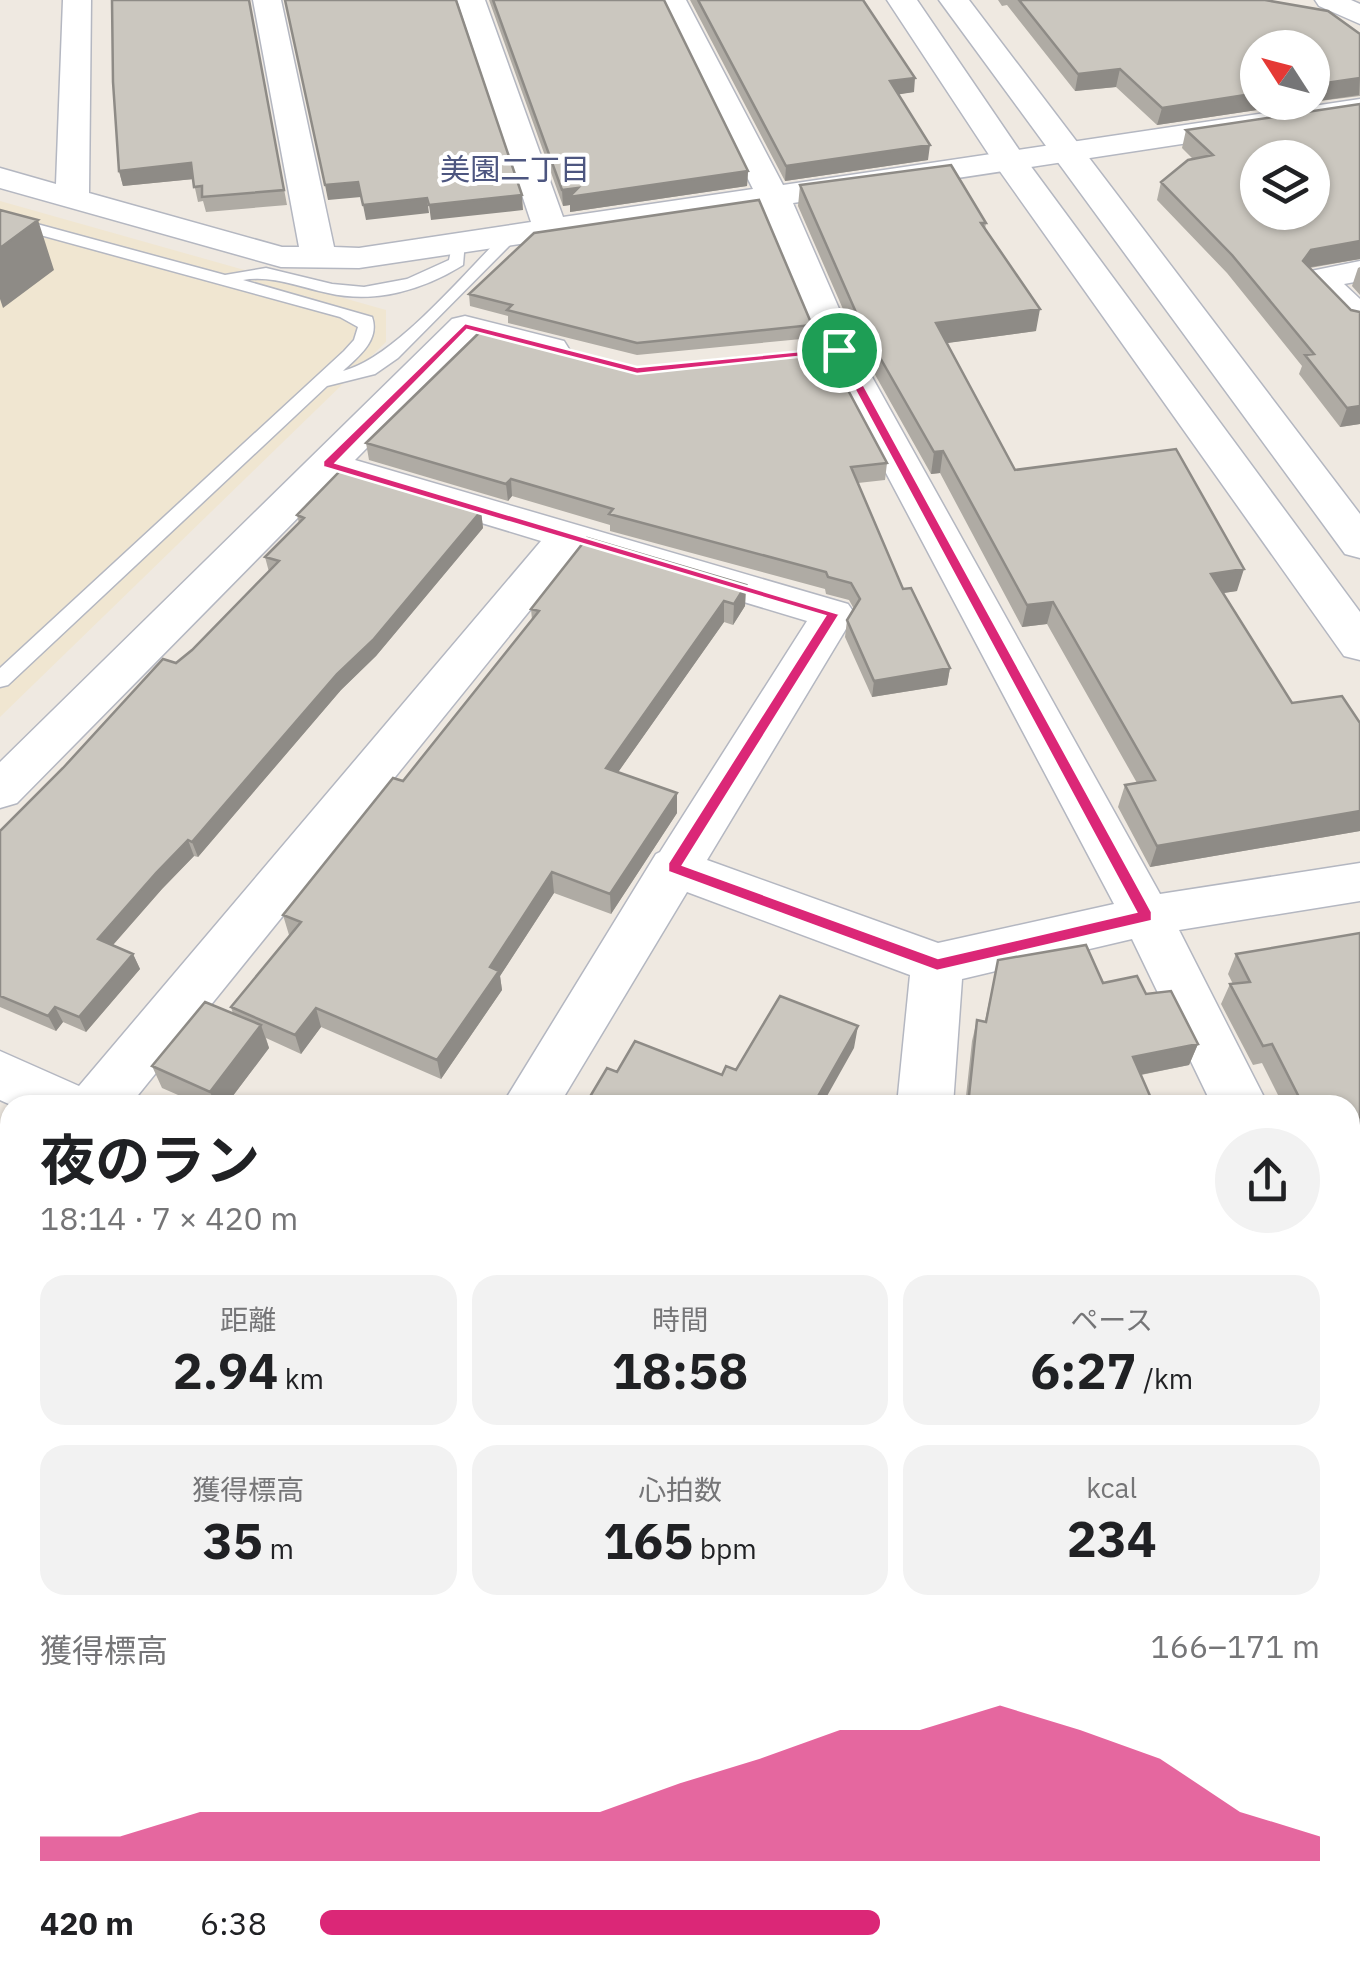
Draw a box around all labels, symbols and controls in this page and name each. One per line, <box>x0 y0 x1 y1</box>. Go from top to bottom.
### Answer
north arrow <box>1240 30 1330 120</box>
map controls <box>1240 30 1330 230</box>
button: layers <box>1240 140 1330 230</box>
district label: 美園二丁目 <box>440 149 590 188</box>
pin <box>797 308 882 393</box>
icon: arrive <box>812 323 867 378</box>
text: 夜のラン <box>40 1124 260 1195</box>
button: share <box>1215 1128 1320 1233</box>
text: 18:14 · 7 × 420 m <box>40 1197 298 1239</box>
text: 距離 <box>220 1301 276 1338</box>
text: 時間 <box>652 1301 708 1338</box>
text: ペース <box>1070 1301 1153 1338</box>
text: 2.94 <box>173 1338 278 1403</box>
text: 18:58 <box>612 1338 748 1403</box>
text: 6:27 <box>1030 1338 1137 1403</box>
text: km <box>278 1360 324 1397</box>
text: /km <box>1137 1360 1193 1397</box>
text: kcal <box>1086 1469 1137 1506</box>
text: 獲得標高 <box>192 1471 304 1508</box>
text: 心拍数 <box>638 1471 722 1508</box>
text: 234 <box>1067 1506 1157 1571</box>
text: 35 <box>203 1508 263 1573</box>
text: 165 <box>603 1508 693 1573</box>
text: m <box>263 1530 294 1567</box>
text: bpm <box>693 1530 757 1567</box>
text: 166–171 m <box>1150 1625 1320 1667</box>
text: 獲得標高 <box>40 1629 168 1671</box>
text: 420 m <box>40 1902 134 1944</box>
text: 6:38 <box>200 1902 267 1944</box>

